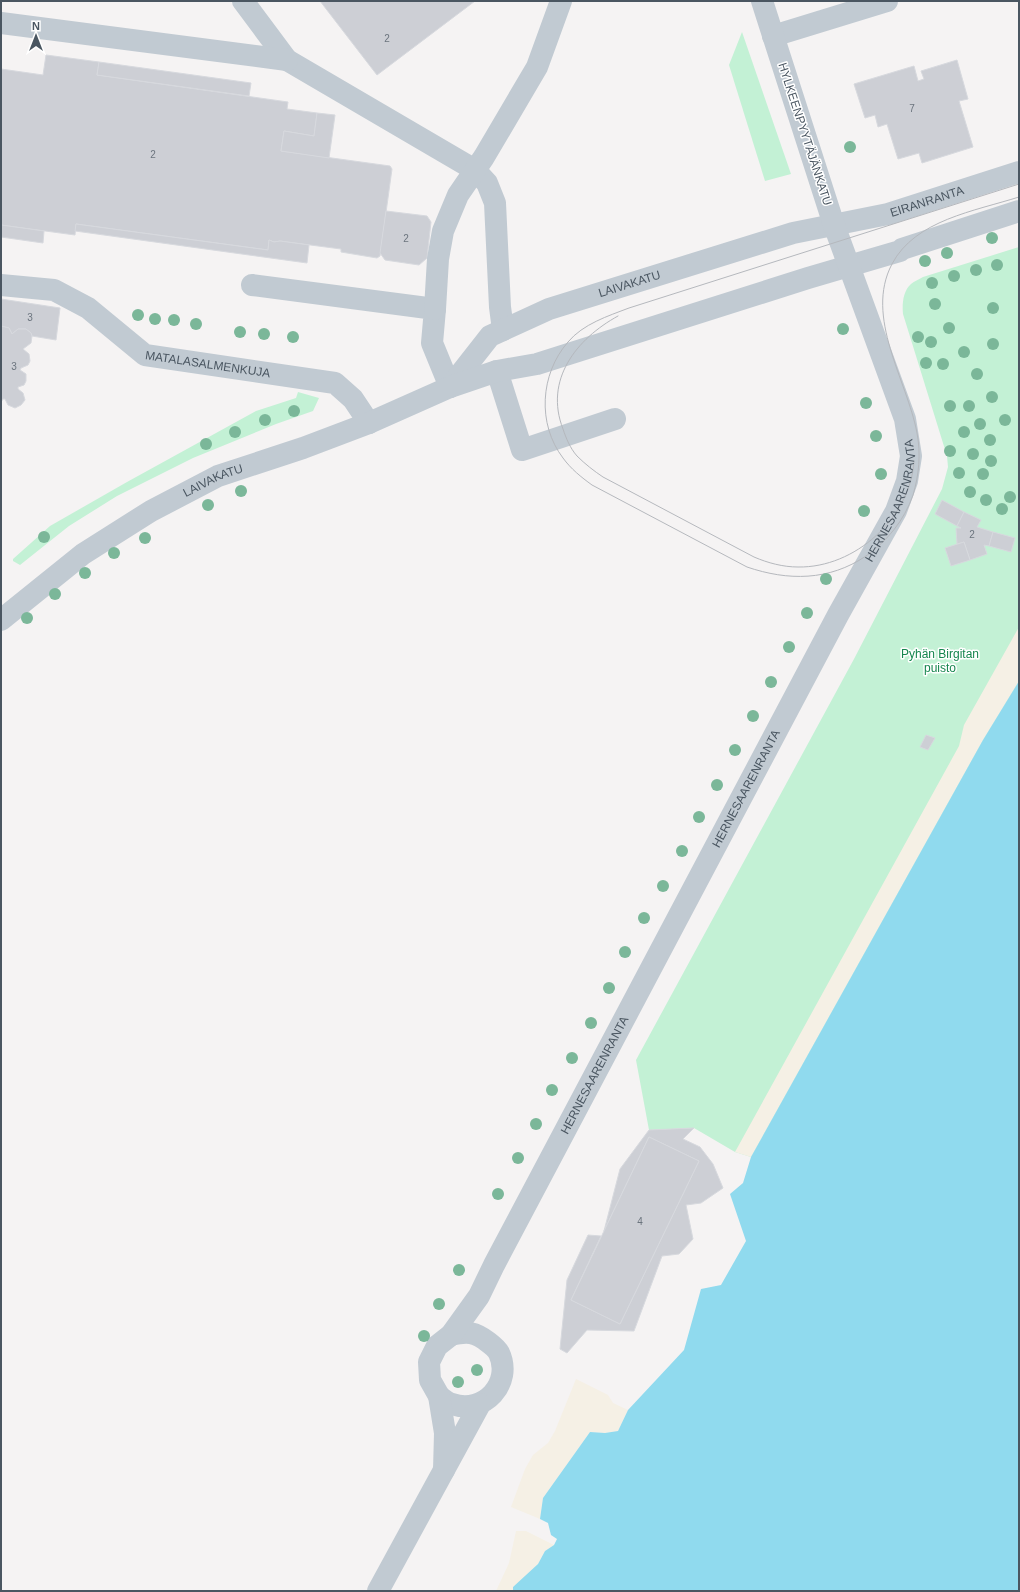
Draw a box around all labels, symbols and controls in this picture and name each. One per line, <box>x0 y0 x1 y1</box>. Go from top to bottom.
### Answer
north arrow <box>16 16 56 56</box>
text: N <box>32 20 40 32</box>
house number: 2 <box>384 33 390 44</box>
street label: HYLKEENPYYTÄJÄNKATU <box>775 61 835 207</box>
house number: 7 <box>909 103 915 114</box>
house number: 2 <box>150 149 156 160</box>
street label: EIRANRANTA <box>888 183 965 220</box>
house number: 2 <box>403 233 409 244</box>
street label: LAIVAKATU <box>597 268 662 300</box>
house number: 3 <box>27 312 33 323</box>
street label: MATALASALMENKUJA <box>144 348 271 380</box>
house number: 3 <box>11 361 17 372</box>
street label: HERNESAARENRANTA <box>862 438 918 564</box>
street label: LAIVAKATU <box>181 461 245 500</box>
house number: 2 <box>969 529 975 540</box>
park label: Pyhän Birgitan puisto <box>901 647 979 675</box>
street label: HERNESAARENRANTA <box>709 727 783 850</box>
street label: HERNESAARENRANTA <box>558 1014 631 1136</box>
house number: 4 <box>637 1216 643 1227</box>

